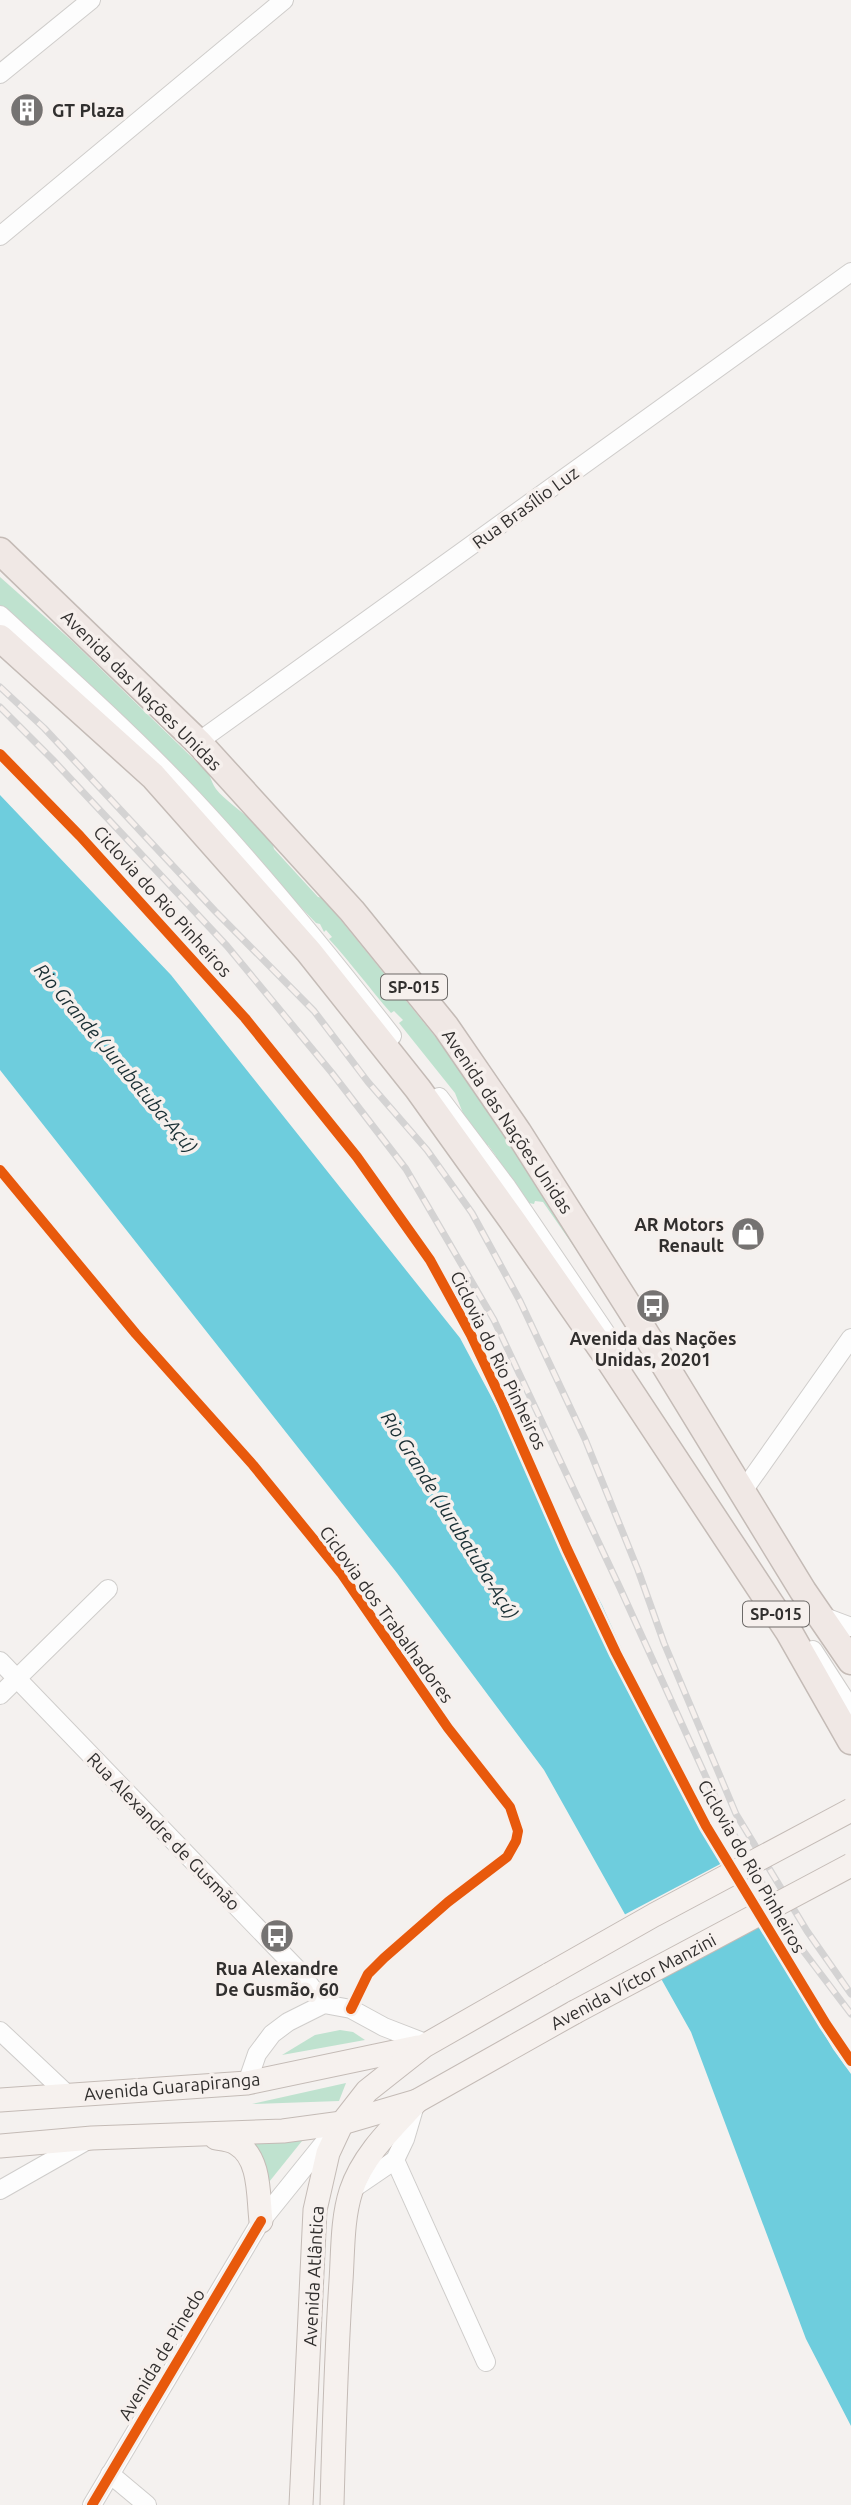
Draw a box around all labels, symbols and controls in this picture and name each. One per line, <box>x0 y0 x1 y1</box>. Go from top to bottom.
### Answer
building icon: GT Plaza <box>8 91 46 129</box>
place label: GT Plaza <box>52 100 125 120</box>
street label: Rua Brasílio Luz <box>468 462 582 552</box>
street label: Avenida das Nações Unidas <box>58 606 226 774</box>
street label: Ciclovia do Rio Pinheiros <box>90 821 236 981</box>
water label: Rio Grande (Jurubatuba-Açú) <box>30 959 202 1157</box>
road number: SP-015 <box>381 974 447 1000</box>
street label: Avenida das Nações Unidas <box>439 1025 577 1217</box>
place label: AR Motors Renault <box>634 1214 724 1255</box>
shop icon: AR Motors Renault <box>729 1215 767 1253</box>
street label: Ciclovia do Rio Pinheiros <box>447 1267 551 1453</box>
bus stop icon: Avenida das Nações Unidas, 20201 <box>634 1287 672 1325</box>
place label: Avenida das Nações Unidas, 20201 <box>570 1328 737 1369</box>
water label: Rio Grande (Jurubatuba-Açú) <box>377 1407 523 1623</box>
street label: Ciclovia dos Trabalhadores <box>316 1522 458 1706</box>
road number: SP-015 <box>743 1602 809 1626</box>
street label: Rua Alexandre de Gusmão <box>83 1748 245 1914</box>
street label: Ciclovia do Rio Pinheiros <box>694 1776 810 1956</box>
bus stop icon: Rua Alexandre De Gusmão, 60 <box>258 1917 296 1955</box>
street label: Avenida Víctor Manzini <box>547 1929 719 2033</box>
place label: Rua Alexandre De Gusmão, 60 <box>215 1958 339 1999</box>
street label: Avenida Guarapiranga <box>83 2068 261 2104</box>
street label: Avenida Atlântica <box>299 2205 327 2347</box>
street label: Avenida de Pinedo <box>114 2285 208 2423</box>

